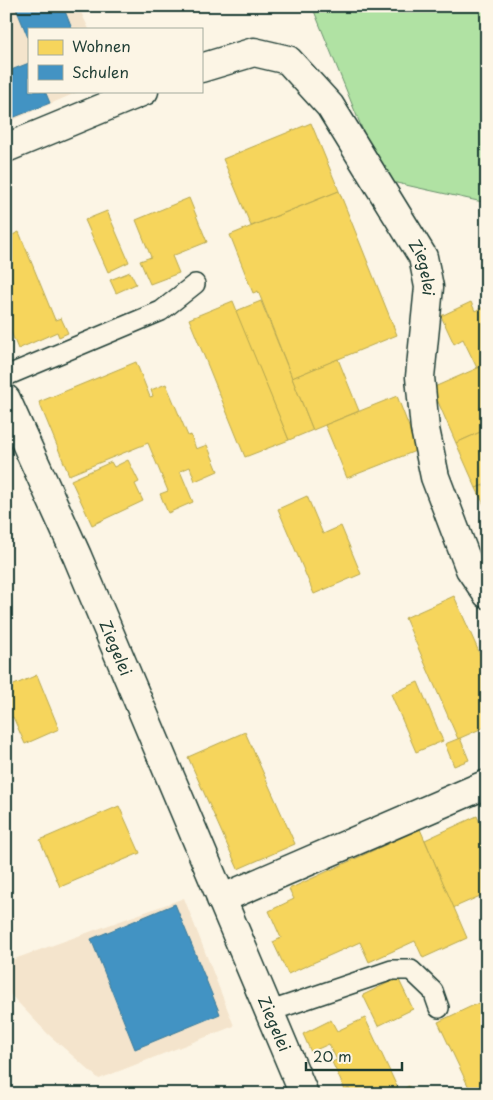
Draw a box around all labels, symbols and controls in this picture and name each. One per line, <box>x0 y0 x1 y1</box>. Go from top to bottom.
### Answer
legend <box>28 28 202 92</box>
text: Wohnen <box>72 34 131 57</box>
text: Schulen <box>72 60 129 83</box>
street label: Ziegelei <box>404 234 443 297</box>
street label: Ziegelei <box>94 616 139 679</box>
street label: Ziegelei <box>253 992 298 1055</box>
scale bar <box>306 1040 402 1072</box>
text: 20 m <box>313 1044 352 1067</box>

